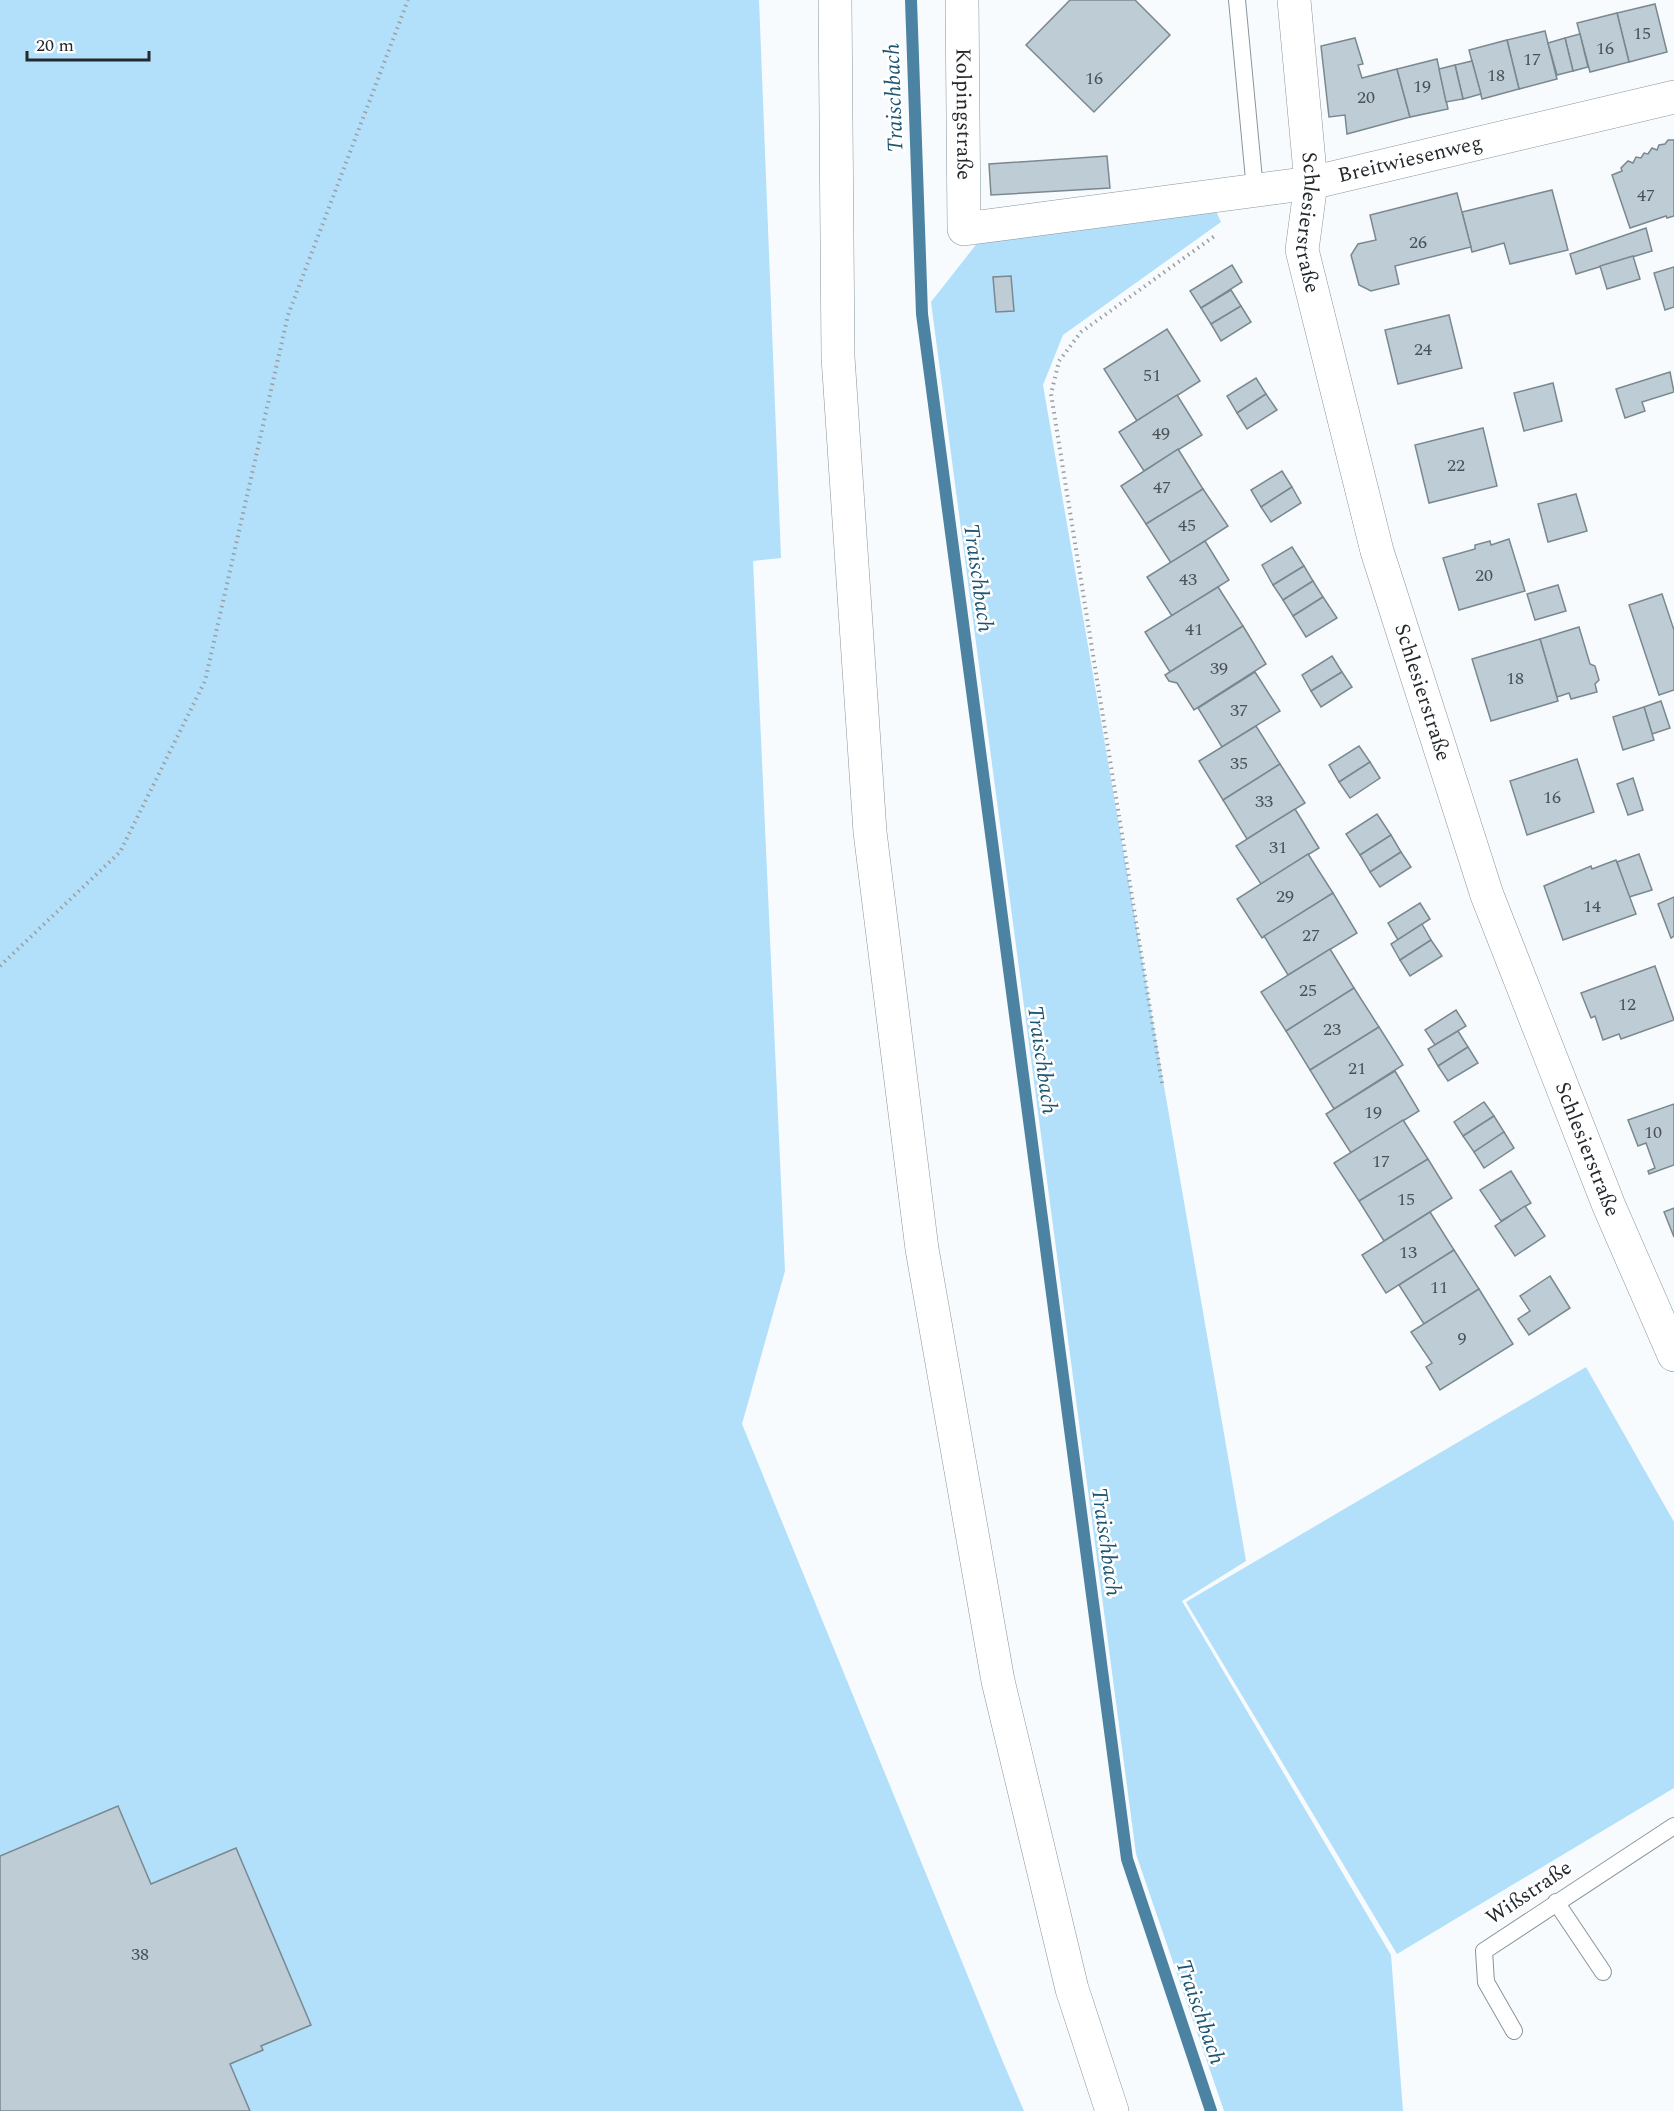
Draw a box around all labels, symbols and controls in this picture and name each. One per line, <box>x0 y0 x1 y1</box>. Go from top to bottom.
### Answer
house number: 15 <box>1633 20 1651 47</box>
scale bar <box>27 24 148 62</box>
text: 20 m <box>36 32 74 59</box>
house number: 16 <box>1596 35 1614 62</box>
water label: Traischbach <box>876 43 912 153</box>
house number: 17 <box>1523 46 1541 73</box>
street label: Kolpingstraße <box>946 48 980 180</box>
house number: 18 <box>1487 62 1505 89</box>
house number: 16 <box>1085 65 1103 92</box>
house number: 19 <box>1413 73 1431 100</box>
house number: 20 <box>1357 84 1375 111</box>
street label: Breitwiesenweg <box>1335 127 1486 192</box>
street label: Schlesierstraße <box>1286 151 1328 296</box>
house number: 47 <box>1637 182 1655 209</box>
house number: 26 <box>1409 229 1427 256</box>
house number: 24 <box>1414 336 1432 363</box>
house number: 51 <box>1143 362 1161 389</box>
house number: 49 <box>1152 420 1170 447</box>
house number: 22 <box>1447 452 1465 479</box>
house number: 47 <box>1153 474 1171 501</box>
house number: 45 <box>1178 512 1196 539</box>
water label: Traischbach <box>954 522 1002 634</box>
house number: 20 <box>1475 562 1493 589</box>
house number: 43 <box>1179 566 1197 593</box>
house number: 41 <box>1185 616 1203 643</box>
street label: Schlesierstraße <box>1385 620 1459 765</box>
house number: 39 <box>1210 655 1228 682</box>
house number: 18 <box>1506 665 1524 692</box>
house number: 37 <box>1230 697 1248 724</box>
house number: 35 <box>1230 750 1248 777</box>
house number: 16 <box>1543 784 1561 811</box>
house number: 33 <box>1255 788 1273 815</box>
house number: 31 <box>1269 834 1287 861</box>
house number: 29 <box>1276 883 1294 910</box>
house number: 14 <box>1583 893 1601 920</box>
house number: 27 <box>1302 922 1320 949</box>
house number: 25 <box>1299 977 1317 1004</box>
house number: 12 <box>1618 991 1636 1018</box>
water label: Traischbach <box>1018 1004 1066 1116</box>
house number: 23 <box>1323 1016 1341 1043</box>
house number: 21 <box>1348 1055 1366 1082</box>
street label: Schlesierstraße <box>1546 1077 1628 1222</box>
house number: 19 <box>1364 1099 1382 1126</box>
house number: 10 <box>1644 1119 1662 1146</box>
house number: 17 <box>1372 1148 1390 1175</box>
house number: 15 <box>1397 1186 1415 1213</box>
house number: 13 <box>1399 1239 1417 1266</box>
house number: 11 <box>1430 1274 1448 1301</box>
house number: 9 <box>1458 1325 1467 1352</box>
water label: Traischbach <box>1082 1486 1130 1598</box>
street label: Wißstraße <box>1480 1852 1578 1934</box>
house number: 38 <box>131 1941 149 1968</box>
water label: Traischbach <box>1167 1955 1233 2069</box>

